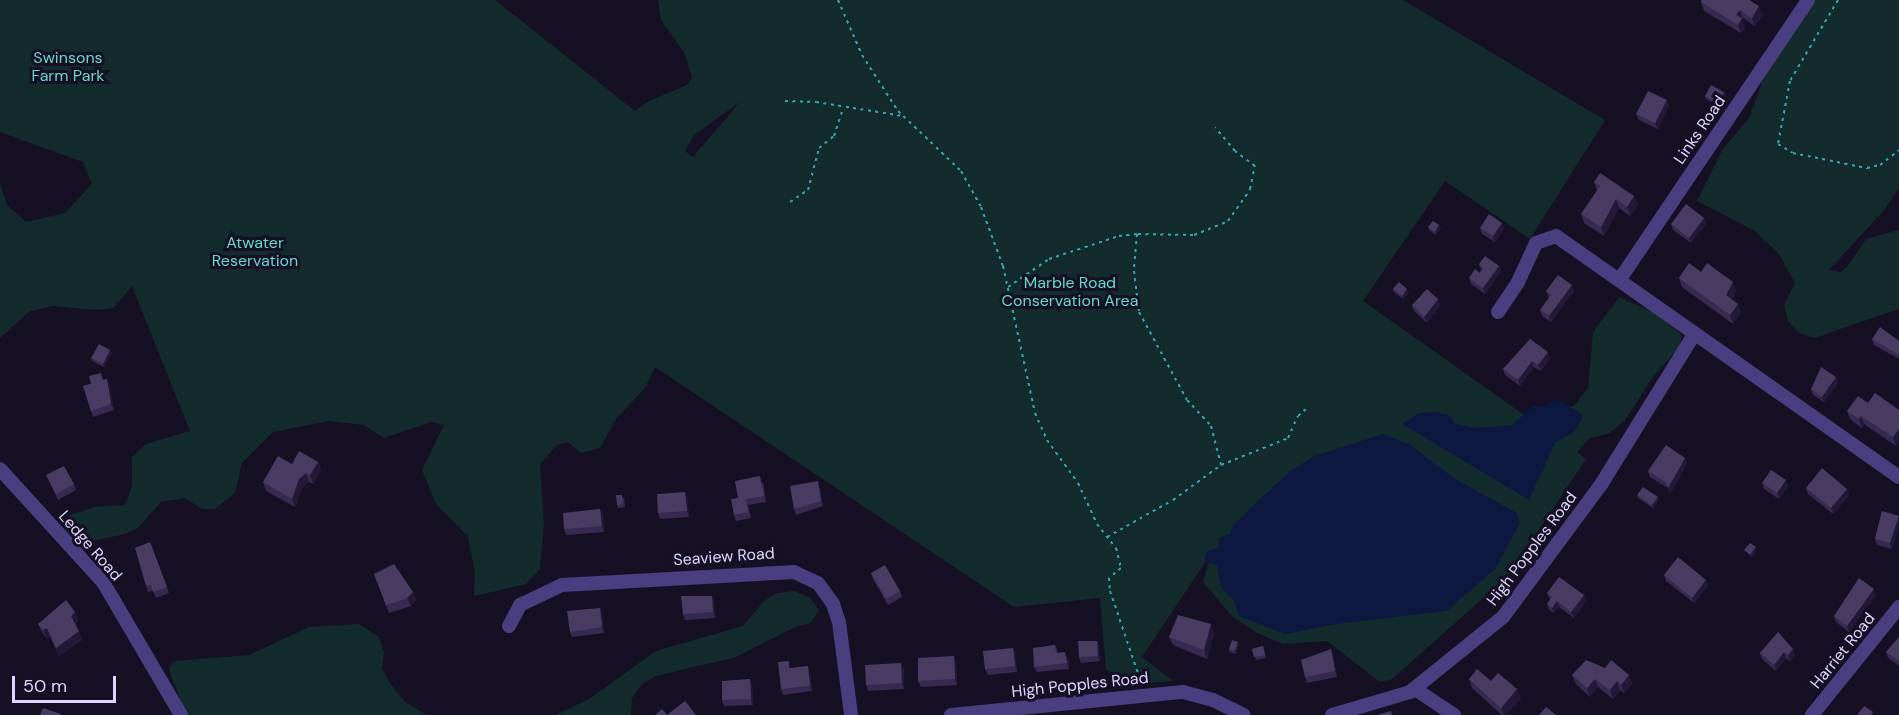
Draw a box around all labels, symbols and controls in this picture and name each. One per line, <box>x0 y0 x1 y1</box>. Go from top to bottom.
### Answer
park label: Swinsons Farm Park <box>32 48 104 86</box>
street label: Links Road <box>1670 92 1730 168</box>
park label: Atwater Reservation <box>212 233 298 271</box>
park label: Marble Road Conservation Area <box>1002 273 1138 311</box>
street label: High Popples Road <box>1483 488 1581 610</box>
street label: Ledge Road <box>54 507 126 585</box>
street label: Seaview Road <box>673 544 775 570</box>
street label: Harriet Road <box>1807 609 1879 693</box>
scale bar <box>15 664 118 702</box>
street label: High Popples Road <box>1011 668 1149 702</box>
text: 50 m <box>23 674 67 698</box>

